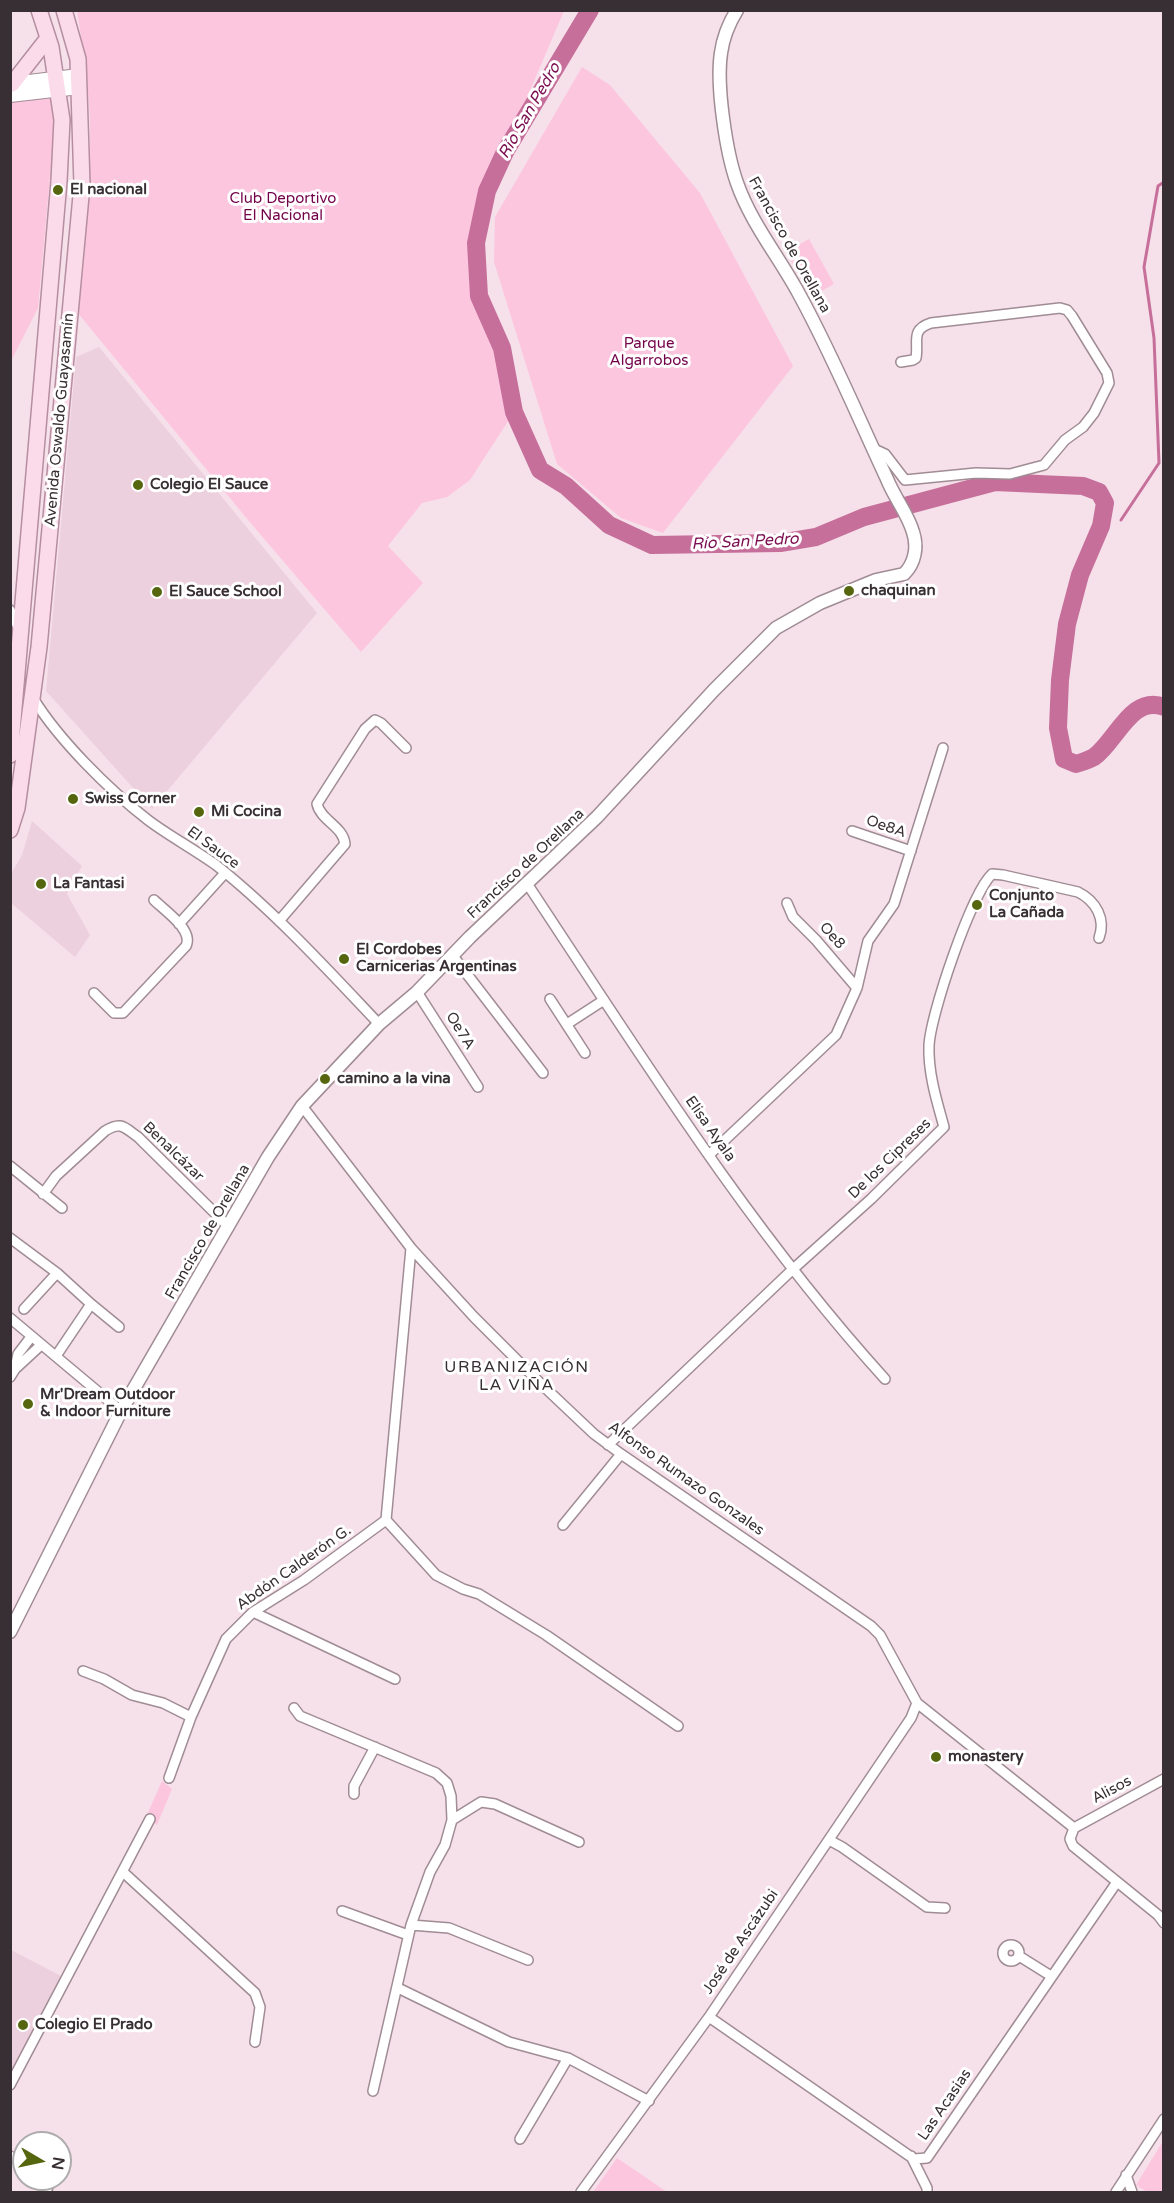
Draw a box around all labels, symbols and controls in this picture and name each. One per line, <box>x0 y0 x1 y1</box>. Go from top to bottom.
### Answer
water label: Río San Pedro <box>495 60 565 162</box>
street label: Francisco de Orellana <box>744 174 834 316</box>
place label: El nacional <box>70 181 147 199</box>
marker: El nacional <box>51 183 65 197</box>
park label: Club Deportivo El Nacional <box>230 190 336 225</box>
street label: Avenida Oswaldo Guayasamín <box>42 312 78 528</box>
park label: Parque Algarrobos <box>610 335 688 370</box>
place label: Colegio El Sauce <box>150 476 268 494</box>
marker: Colegio El Sauce <box>131 478 145 492</box>
water label: Río San Pedro <box>691 530 799 554</box>
place label: chaquinan <box>861 582 936 600</box>
place label: El Sauce School <box>169 583 282 601</box>
marker: chaquinan <box>842 584 856 598</box>
marker: El Sauce School <box>150 585 164 599</box>
place label: Swiss Corner <box>85 790 176 808</box>
marker: Swiss Corner <box>66 792 80 806</box>
place label: Mi Cocina <box>211 803 282 821</box>
marker: Mi Cocina <box>192 805 206 819</box>
street label: Francisco de Orellana <box>464 805 588 923</box>
street label: Oe8A <box>864 812 908 842</box>
street label: El Sauce <box>183 823 243 873</box>
place label: La Fantasi <box>53 875 124 893</box>
marker: La Fantasi <box>34 877 48 891</box>
place label: Conjunto La Cañada <box>989 887 1064 922</box>
marker: Conjunto La Cañada <box>970 898 984 912</box>
street label: Oe8 <box>815 919 849 953</box>
place label: El Cordobes Carnicerias Argentinas <box>356 941 517 976</box>
marker: El Cordobes Carnicerias Argentinas <box>337 952 351 966</box>
street label: Oe7A <box>442 1009 478 1053</box>
place label: camino a la vina <box>337 1070 451 1088</box>
marker: camino a la vina <box>318 1072 332 1086</box>
street label: Elisa Ayala <box>681 1093 739 1165</box>
street label: De los Cipreses <box>845 1115 935 1203</box>
street label: Benalcázar <box>139 1118 207 1186</box>
street label: Francisco de Orellana <box>162 1161 254 1303</box>
district label: URBANIZACIÓN LA VIÑA <box>444 1358 590 1396</box>
place label: Mr'Dream Outdoor & Indoor Furniture <box>40 1386 175 1421</box>
marker: Mr'Dream Outdoor & Indoor Furniture <box>21 1397 35 1411</box>
street label: Alfonso Rumazo Gonzales <box>605 1418 767 1540</box>
street label: Abdón Calderón G. <box>233 1522 355 1614</box>
place label: monastery <box>948 1748 1024 1766</box>
marker: monastery <box>929 1750 943 1764</box>
street label: Alisos <box>1089 1772 1135 1808</box>
street label: José de Ascázubi <box>699 1886 783 1998</box>
place label: Colegio El Prado <box>35 2016 153 2034</box>
marker: Colegio El Prado <box>16 2018 30 2032</box>
street label: Las Acasias <box>915 2066 975 2144</box>
north arrow <box>12 2131 72 2191</box>
text: N <box>47 2156 69 2171</box>

